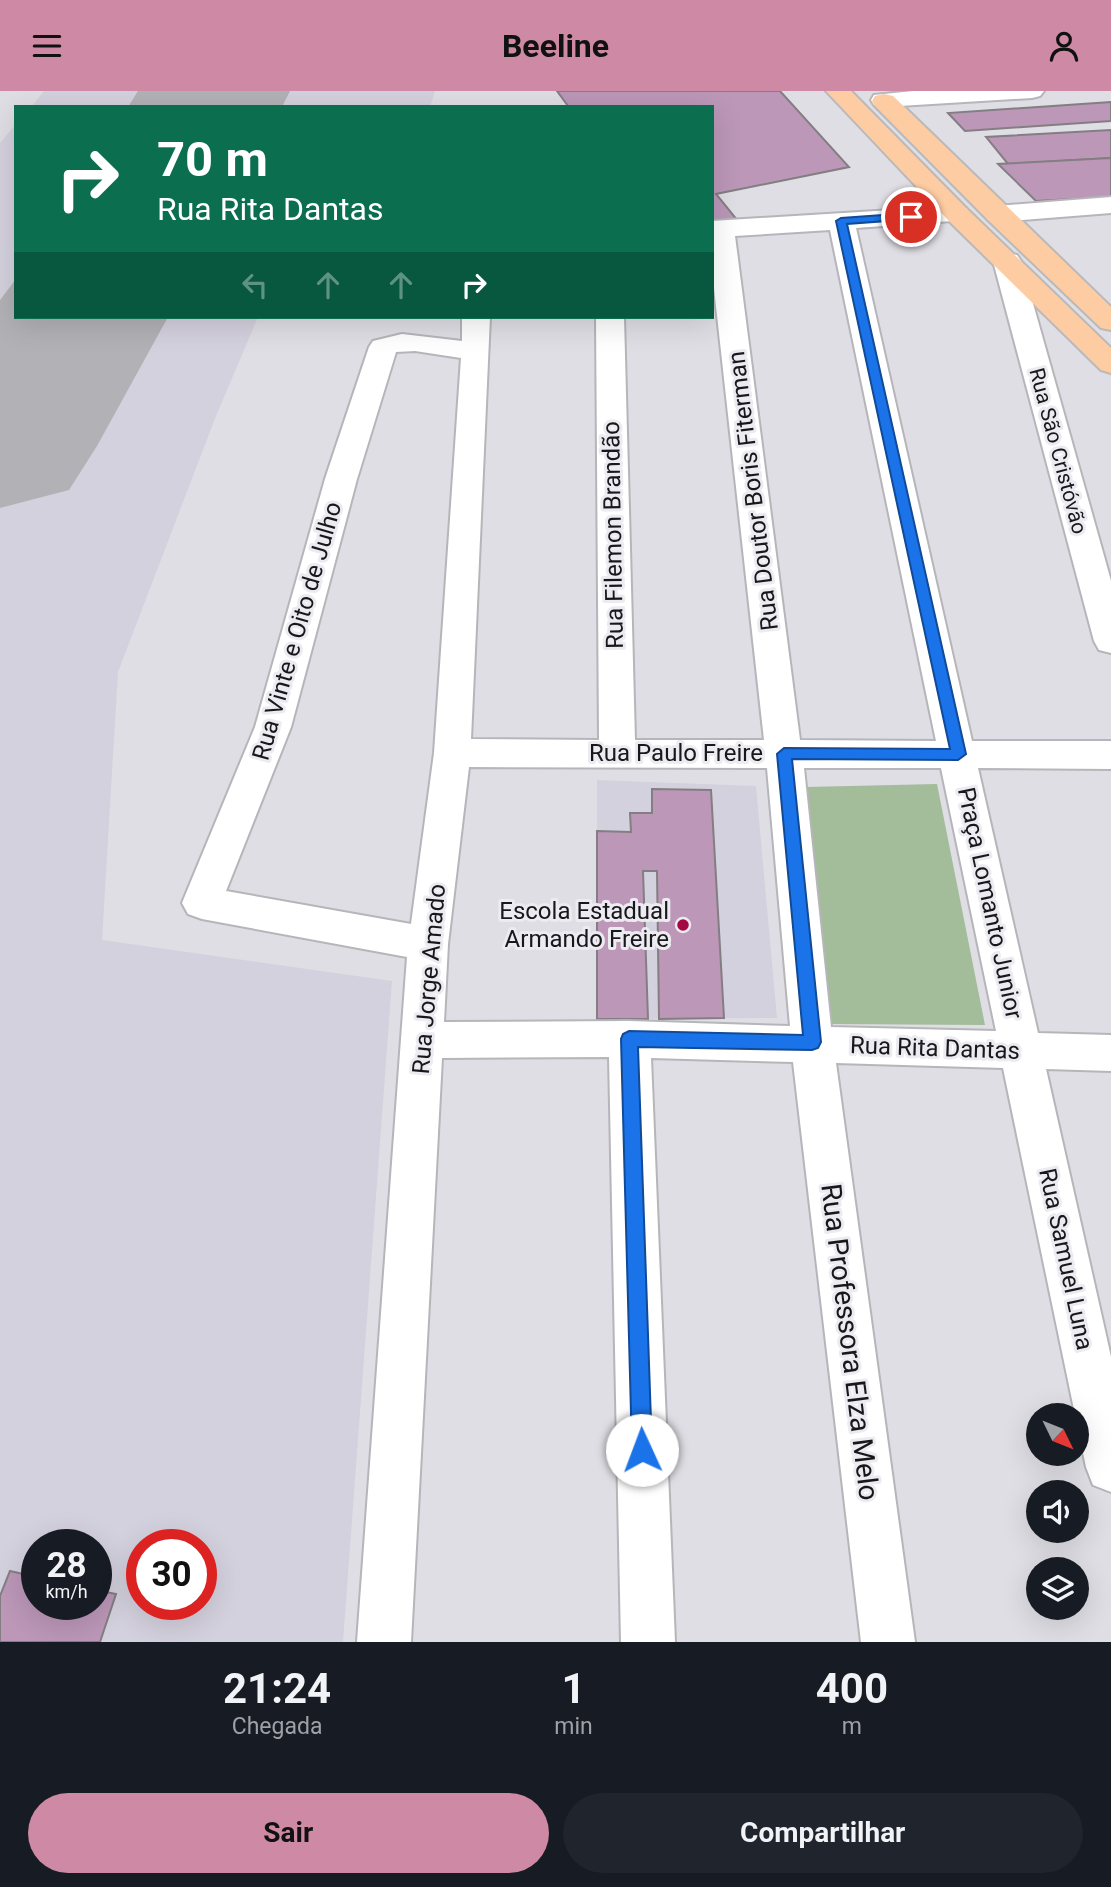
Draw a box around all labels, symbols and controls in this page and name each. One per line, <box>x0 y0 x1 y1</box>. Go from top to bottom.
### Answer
icon: menu <box>28 27 66 65</box>
text: Beeline <box>502 27 609 65</box>
icon: person <box>1045 27 1083 65</box>
text: 70 m <box>157 131 268 188</box>
icon: right <box>42 133 133 224</box>
pin <box>881 187 941 247</box>
text: Rua Rita Dantas <box>157 190 383 228</box>
icon: arrive <box>892 198 930 236</box>
icon: left <box>236 266 274 304</box>
icon: ahead <box>309 266 347 304</box>
icon: ahead <box>382 266 420 304</box>
icon: right <box>455 266 493 304</box>
street label: Rua Doutor Boris Fiterman <box>722 350 784 632</box>
street label: Rua São Cristóvão <box>1024 365 1092 537</box>
street label: Rua Filemon Brandão <box>597 421 629 649</box>
street label: Rua Vinte e Oito de Julho <box>247 498 347 764</box>
street label: Rua Paulo Freire <box>589 739 763 767</box>
street label: Praça Lomanto Junior <box>952 785 1028 1021</box>
street label: Rua Jorge Amado <box>407 883 451 1075</box>
place label: Escola Estadual Armando Freire <box>499 897 669 953</box>
marker: Escola Estadual Armando Freire <box>675 917 691 933</box>
street label: Rua Rita Dantas <box>850 1031 1020 1065</box>
street label: Rua Samuel Luna <box>1033 1166 1099 1352</box>
street label: Rua Professora Elza Melo <box>814 1182 886 1502</box>
north arrow <box>1026 1403 1088 1467</box>
map controls <box>1026 1403 1089 1620</box>
position arrow <box>605 1413 679 1487</box>
button: sound <box>1026 1480 1089 1543</box>
speed limit sign: 30 <box>126 1529 217 1620</box>
text: 28 <box>46 1545 87 1586</box>
button: layers <box>1026 1557 1089 1620</box>
text: km/h <box>45 1581 88 1602</box>
text: 21:24 <box>223 1664 331 1713</box>
text: 1 <box>561 1664 586 1713</box>
text: 400 <box>816 1664 888 1713</box>
text: Chegada <box>232 1713 322 1740</box>
text: min <box>554 1713 593 1740</box>
text: m <box>842 1713 862 1740</box>
button: Sair <box>28 1793 549 1873</box>
button: Compartilhar <box>563 1793 1083 1873</box>

